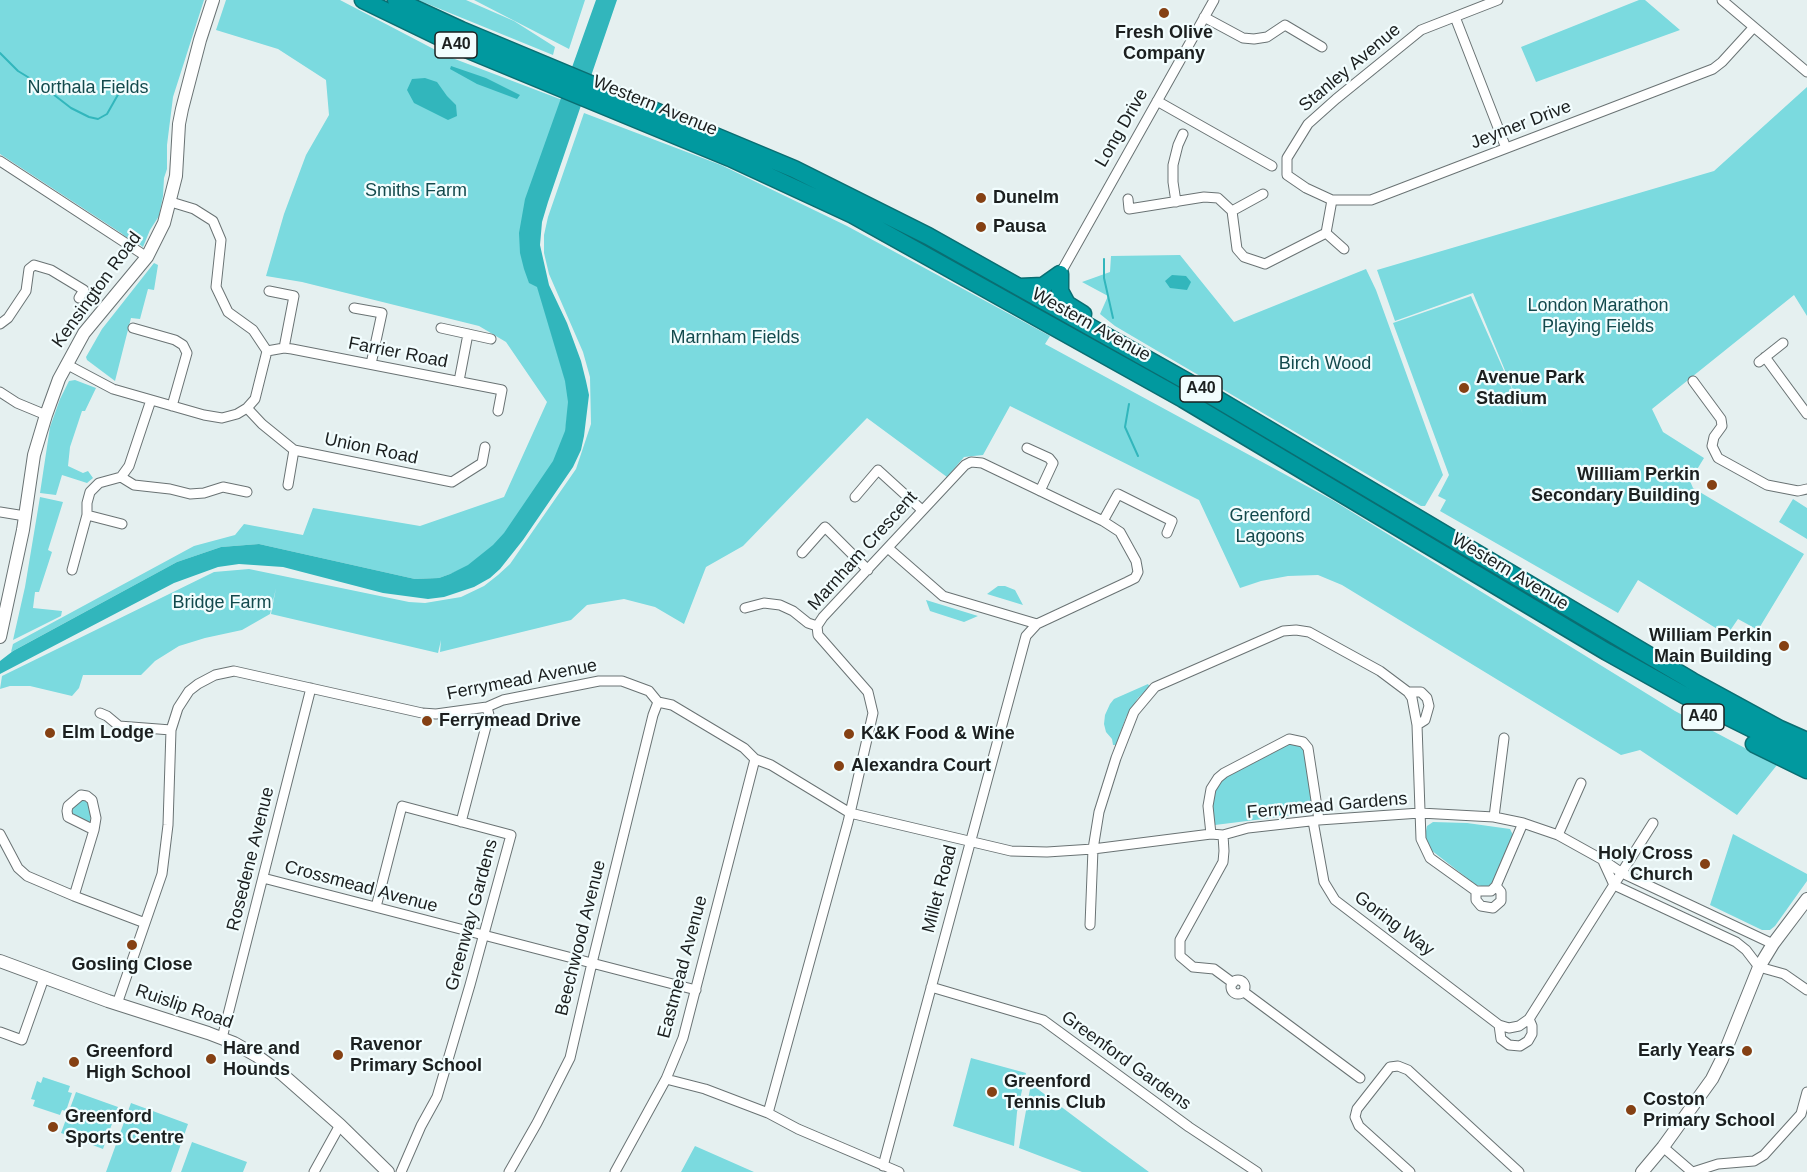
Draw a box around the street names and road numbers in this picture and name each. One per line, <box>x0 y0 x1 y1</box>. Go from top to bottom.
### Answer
street label: Stanley Avenue <box>1295 19 1405 117</box>
road number: A40 <box>435 32 477 58</box>
street label: Western Avenue <box>590 71 720 141</box>
street label: Long Drive <box>1091 85 1153 171</box>
street label: Jeymer Drive <box>1468 96 1574 154</box>
street label: Kensington Road <box>48 228 146 352</box>
street label: Western Avenue <box>1028 283 1154 367</box>
street label: Farrier Road <box>346 333 450 373</box>
road number: A40 <box>1180 376 1222 402</box>
street label: Union Road <box>322 429 420 469</box>
street label: Marnham Crescent <box>804 487 922 615</box>
street label: Western Avenue <box>1448 529 1572 615</box>
street label: Ferrymead Avenue <box>445 655 599 705</box>
road number: A40 <box>1682 704 1724 730</box>
street label: Rosedene Avenue <box>223 785 279 933</box>
street label: Ferrymead Gardens <box>1246 788 1408 824</box>
street label: Greenway Gardens <box>441 837 503 993</box>
street label: Millet Road <box>918 843 962 935</box>
street label: Crossmead Avenue <box>282 856 440 918</box>
street label: Beechwood Avenue <box>551 858 611 1018</box>
street label: Goring Way <box>1350 887 1438 961</box>
street label: Eastmead Avenue <box>654 893 712 1041</box>
street label: Ruislip Road <box>132 980 236 1034</box>
street label: Greenford Gardens <box>1057 1007 1195 1115</box>

